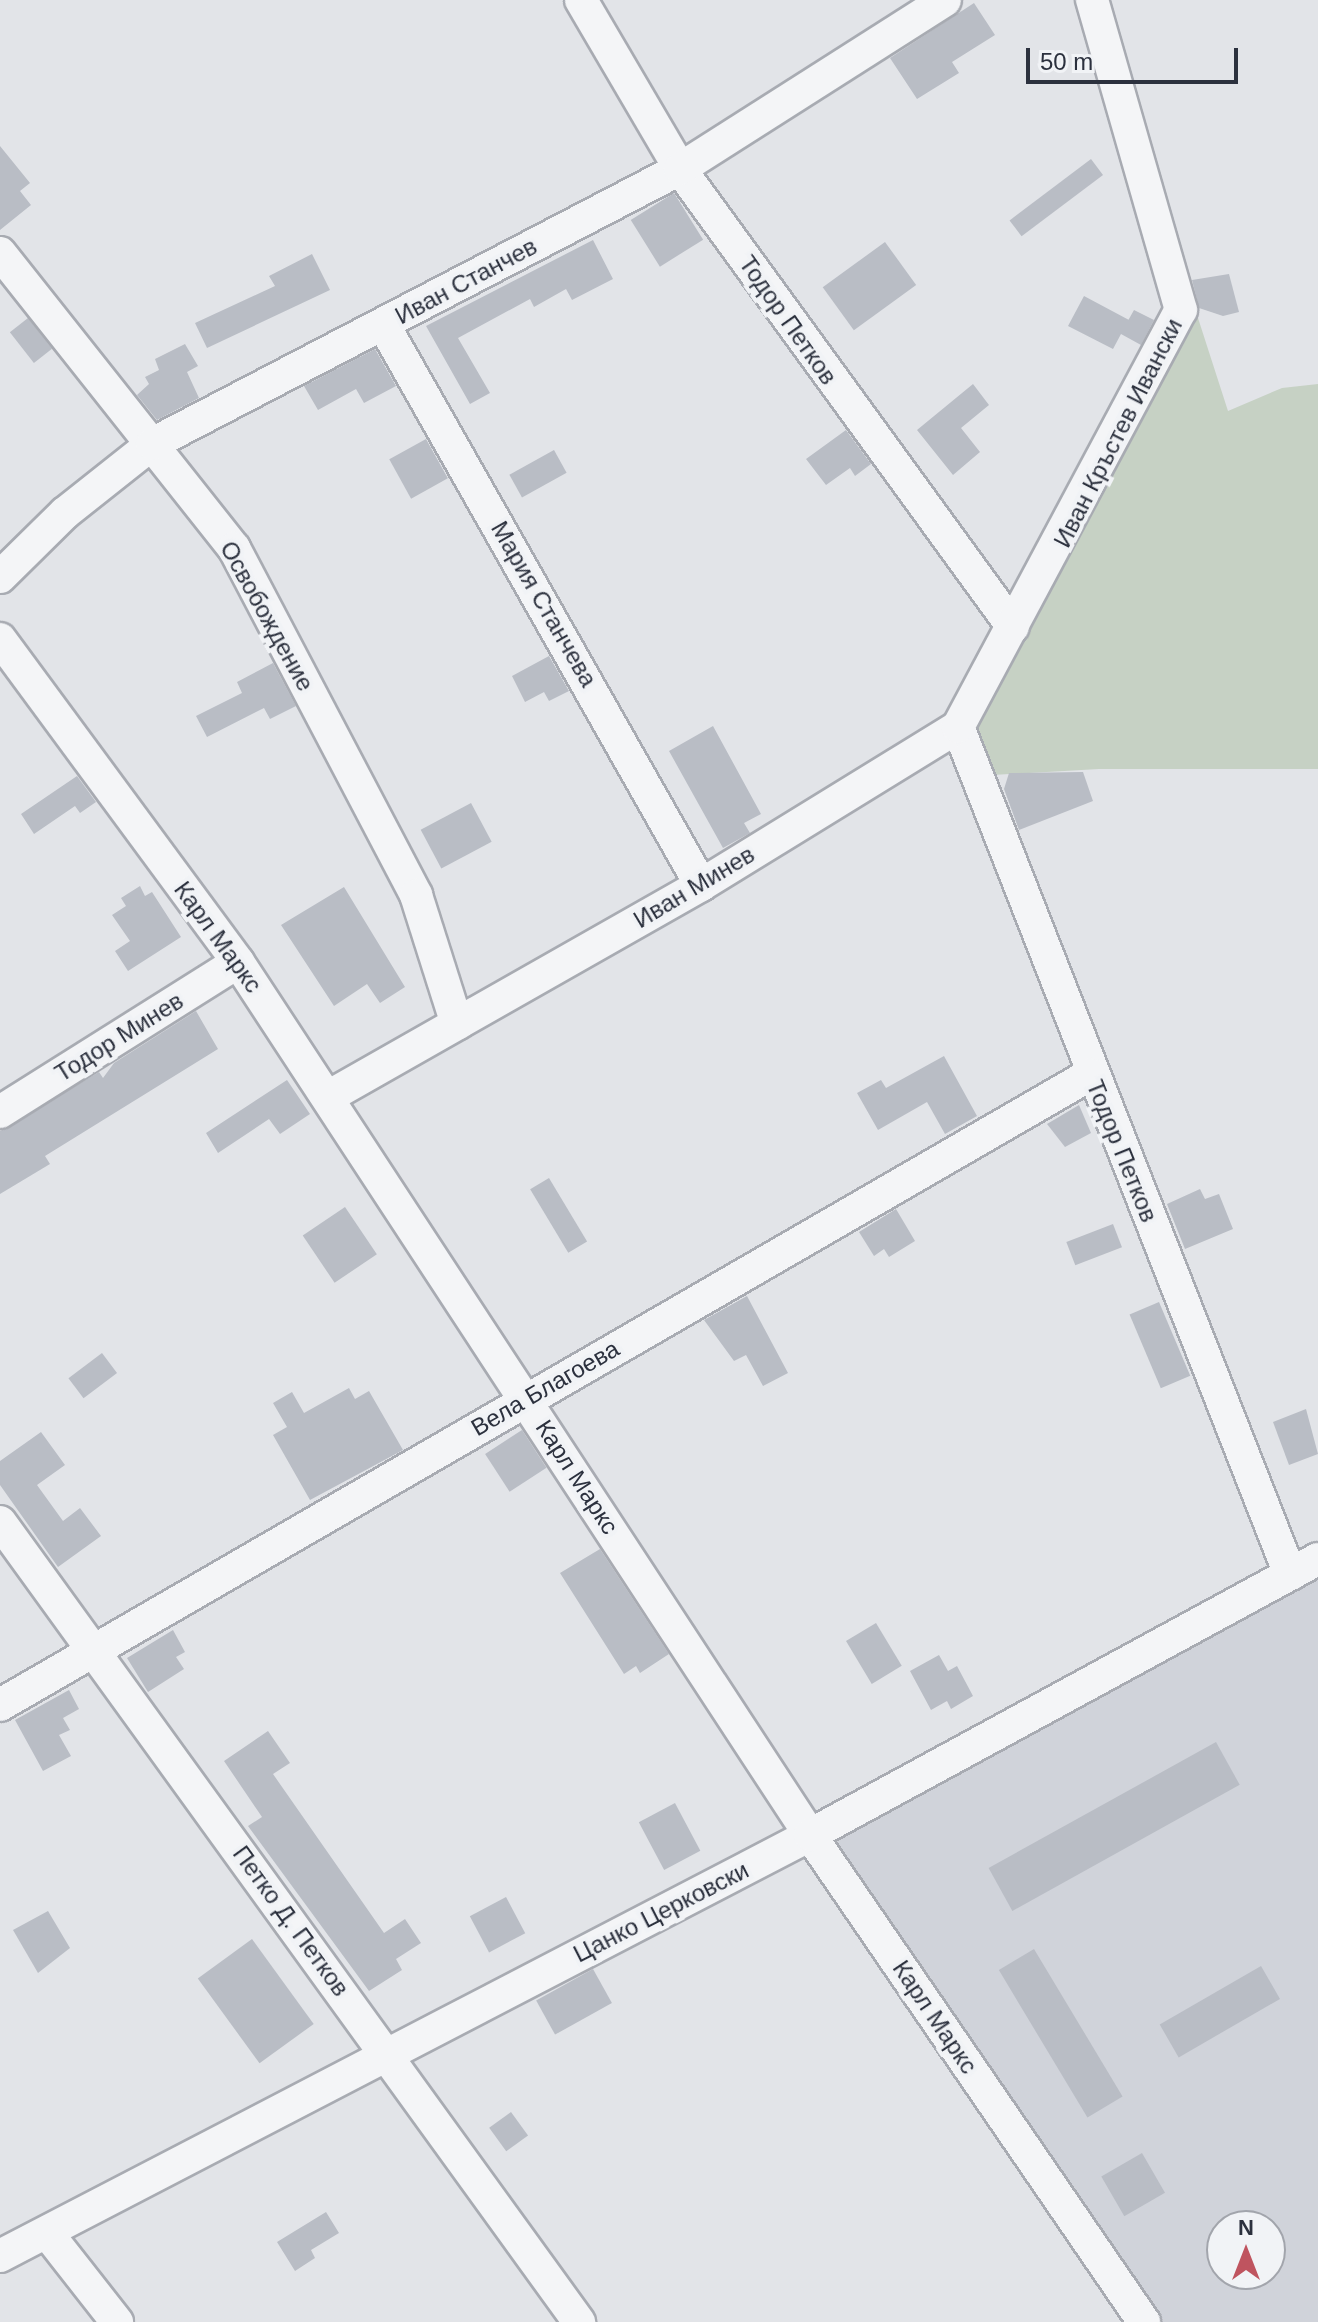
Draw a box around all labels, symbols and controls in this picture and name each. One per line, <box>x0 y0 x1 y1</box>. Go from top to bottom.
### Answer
scale bar <box>1030 32 1242 82</box>
text: 50 m <box>1040 48 1093 75</box>
street label: Иван Станчев <box>390 232 542 330</box>
street label: Тодор Петков <box>733 250 843 390</box>
street label: Иван Кръстев Ивански <box>1048 314 1188 552</box>
street label: Мария Станчева <box>485 516 603 692</box>
street label: Освобождение <box>214 536 320 696</box>
street label: Иван Минев <box>628 840 760 934</box>
street label: Карл Маркс <box>168 876 268 998</box>
street label: Тодор Минев <box>50 986 188 1088</box>
street label: Тодор Петков <box>1080 1076 1164 1226</box>
street label: Вела Благоева <box>466 1334 624 1442</box>
street label: Карл Маркс <box>529 1415 625 1539</box>
street label: Петко Д. Петков <box>227 1840 355 2002</box>
street label: Цанко Церковски <box>569 1855 753 1969</box>
street label: Карл Маркс <box>887 1955 983 2079</box>
north arrow <box>1206 2210 1286 2290</box>
text: N <box>1238 2215 1254 2240</box>

